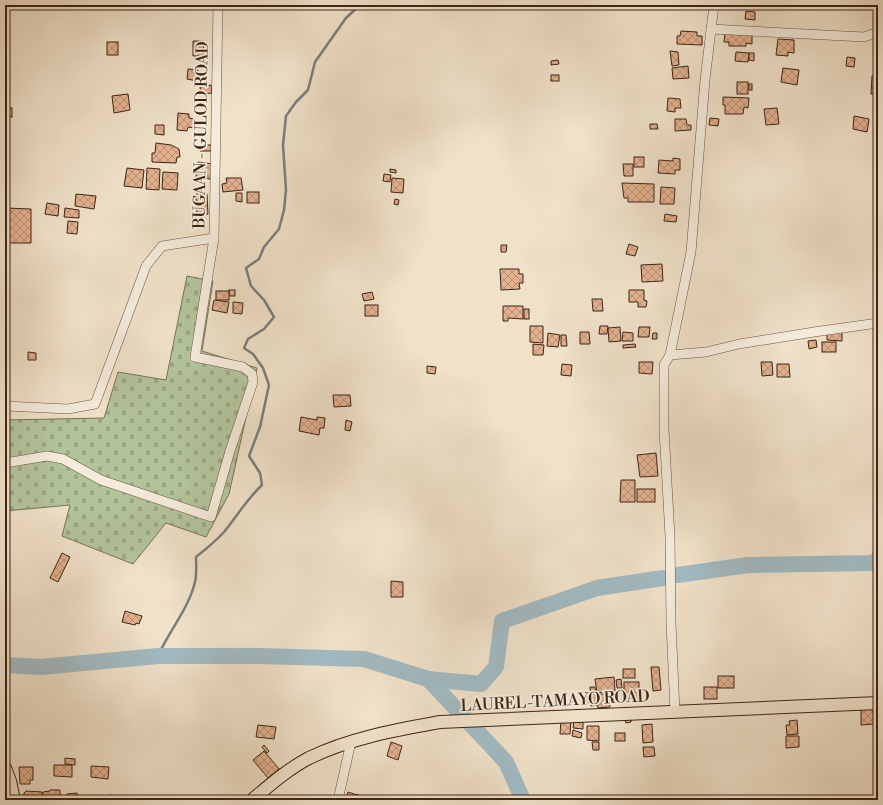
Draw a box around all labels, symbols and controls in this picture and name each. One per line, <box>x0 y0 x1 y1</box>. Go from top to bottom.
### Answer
street label: BUGAAN - GULOD ROAD <box>189 41 213 230</box>
street label: LAUREL-TAMAYO ROAD <box>460 686 650 716</box>

